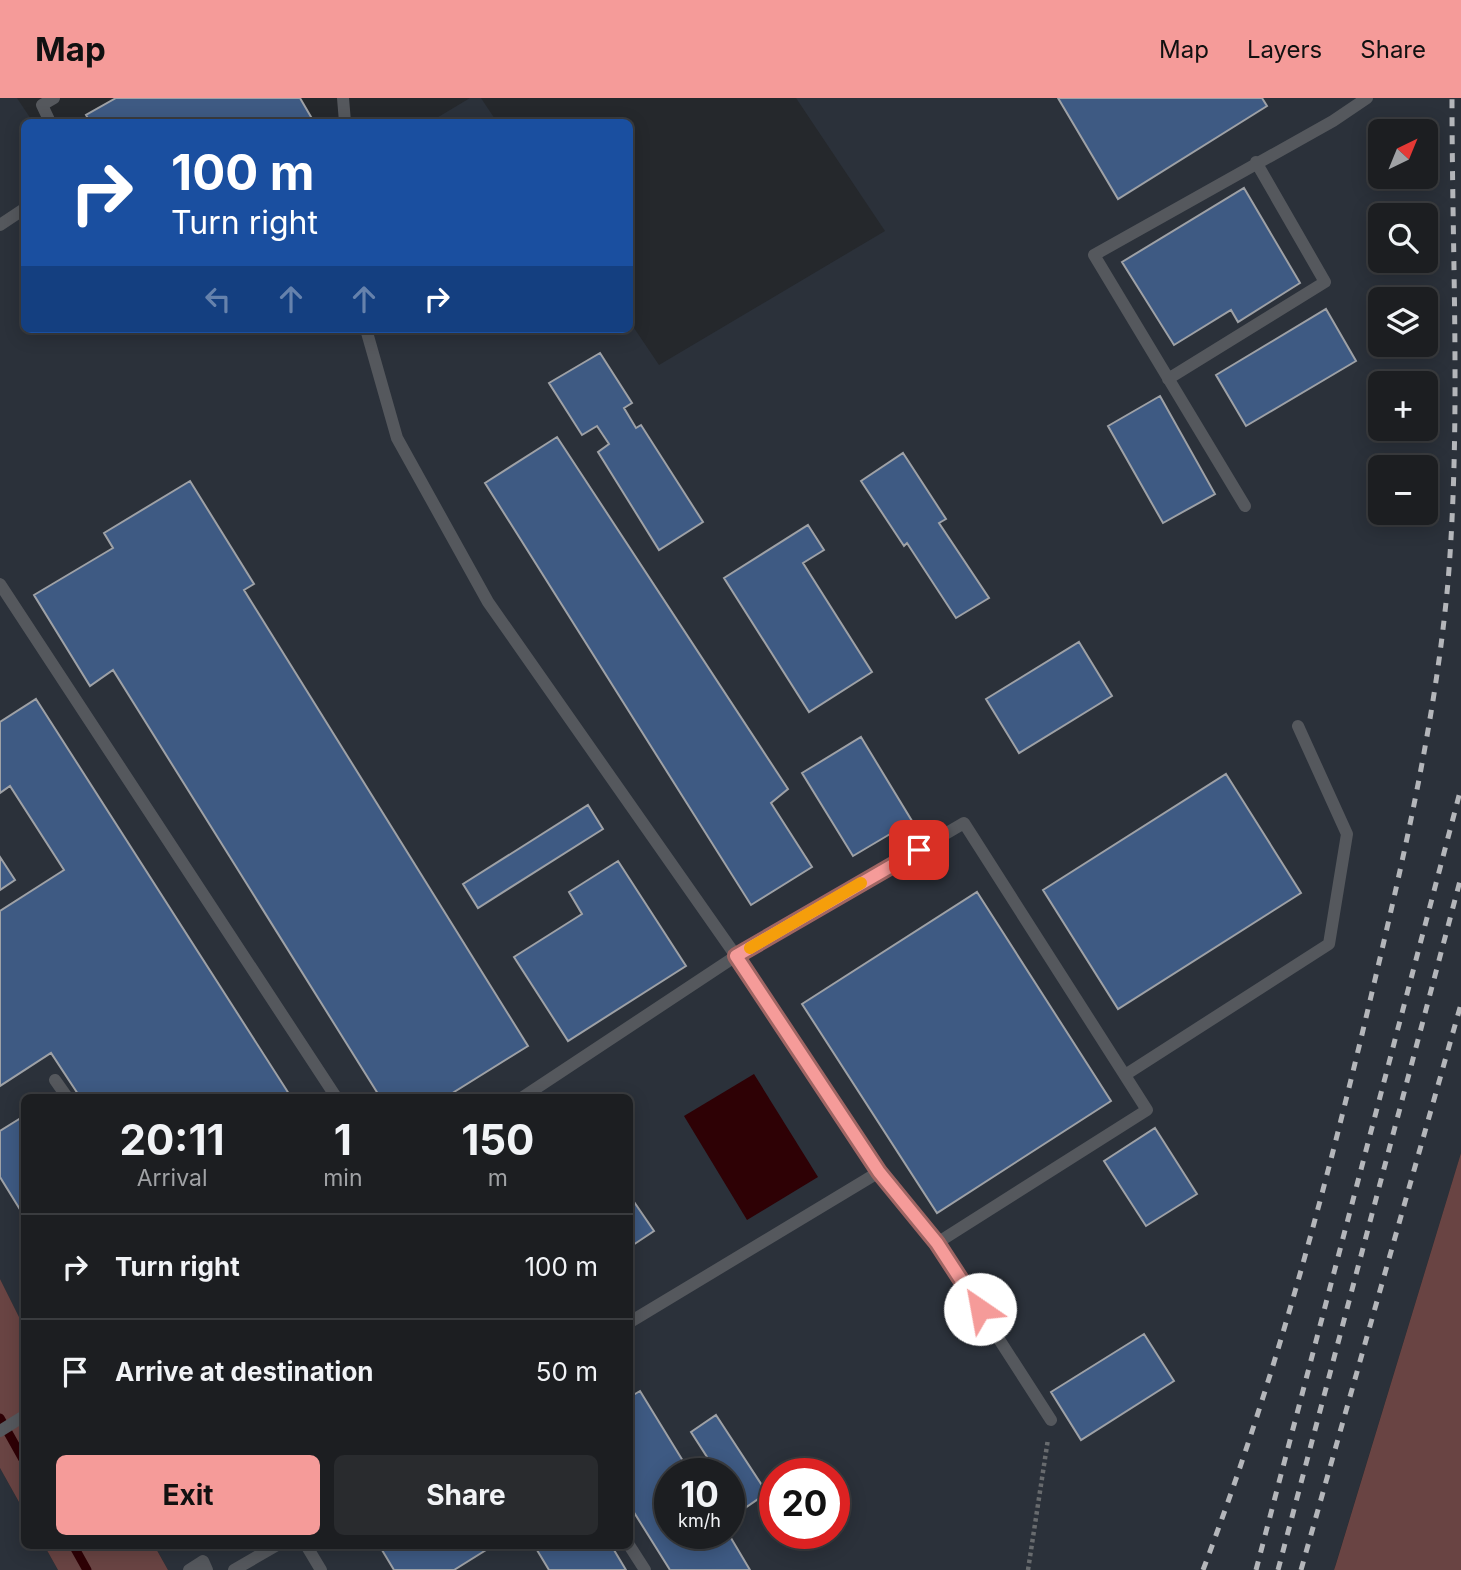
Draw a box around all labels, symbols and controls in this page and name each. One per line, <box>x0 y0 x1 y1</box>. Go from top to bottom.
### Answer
text: Map <box>35 29 106 69</box>
text: Map <box>1159 35 1209 64</box>
text: Layers <box>1247 35 1322 64</box>
text: Share <box>1360 35 1426 64</box>
north arrow <box>1368 119 1438 189</box>
map controls <box>1368 119 1438 525</box>
text: 100 m <box>171 143 315 202</box>
icon: right <box>56 147 147 238</box>
text: Turn right <box>171 203 318 242</box>
button: search <box>1368 203 1438 273</box>
icon: left <box>199 280 237 318</box>
icon: ahead <box>272 280 310 318</box>
icon: ahead <box>345 280 383 318</box>
icon: right <box>418 280 456 318</box>
button: layers <box>1368 287 1438 357</box>
button: + <box>1368 371 1438 441</box>
button: − <box>1368 455 1438 525</box>
pin <box>889 820 949 880</box>
icon: arrive <box>900 831 938 869</box>
text: 20:11 <box>120 1114 225 1165</box>
text: 1 <box>334 1114 352 1165</box>
text: 150 <box>461 1114 534 1165</box>
text: Arrival <box>137 1164 208 1192</box>
text: min <box>323 1164 363 1192</box>
text: m <box>488 1164 508 1192</box>
icon: right <box>56 1248 94 1286</box>
text: Turn right <box>115 1251 240 1282</box>
text: 100 m <box>525 1251 598 1282</box>
position arrow <box>943 1272 1017 1346</box>
icon: arrive <box>56 1353 94 1391</box>
text: Arrive at destination <box>115 1356 374 1387</box>
text: 50 m <box>536 1356 598 1387</box>
button: Exit <box>56 1455 320 1535</box>
button: Share <box>334 1455 598 1535</box>
speed limit sign: 20 <box>759 1458 850 1549</box>
text: 10 <box>680 1473 719 1515</box>
text: km/h <box>678 1510 721 1531</box>

